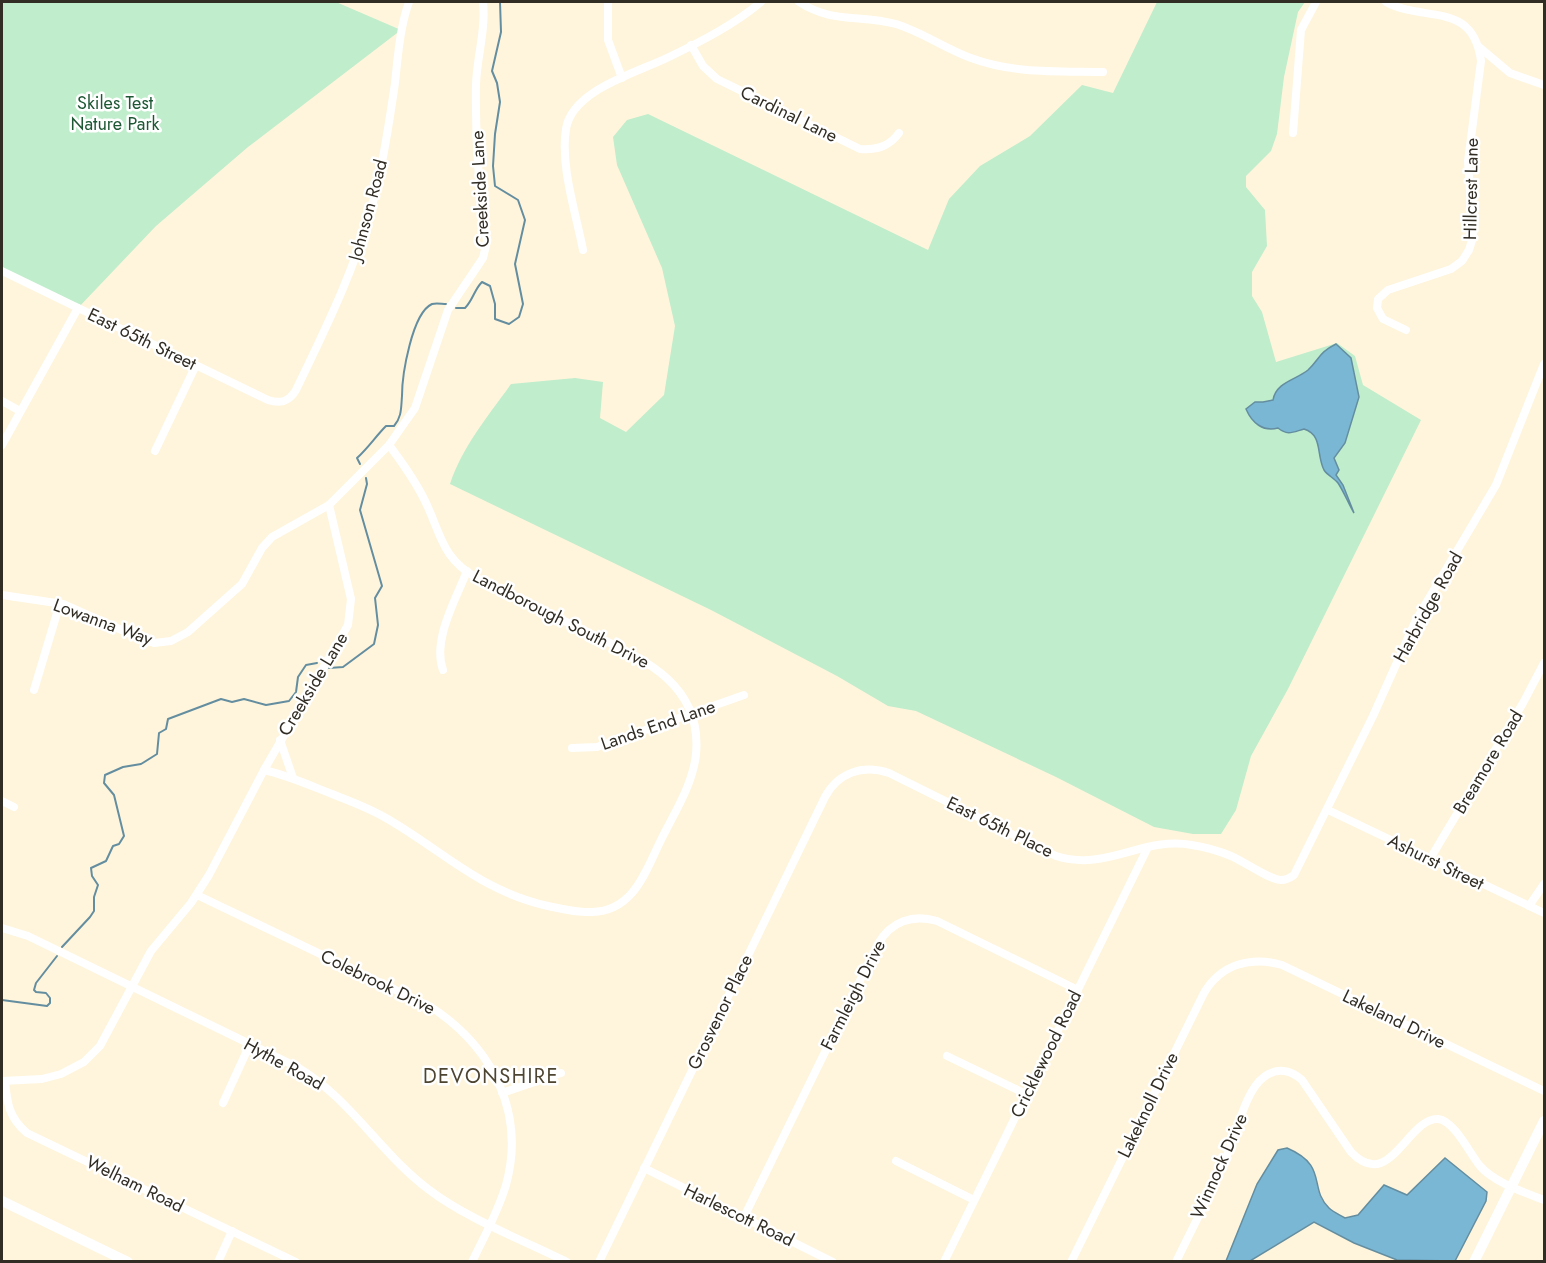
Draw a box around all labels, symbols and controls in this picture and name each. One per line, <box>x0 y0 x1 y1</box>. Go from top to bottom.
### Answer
street label: Cardinal Lane <box>736 79 842 149</box>
park label: Skiles Test Nature Park <box>70 90 160 137</box>
street label: Creekside Lane <box>464 130 496 248</box>
street label: Hillcrest Lane <box>1457 138 1485 240</box>
street label: Johnson Road <box>341 156 394 265</box>
street label: East 65th Street <box>83 301 201 377</box>
street label: Harbridge Road <box>1387 547 1469 667</box>
street label: Landborough South Drive <box>468 563 654 675</box>
street label: Lowanna Way <box>50 592 156 652</box>
street label: Creekside Lane <box>272 627 354 741</box>
street label: Lands End Lane <box>597 693 719 757</box>
street label: Breamore Road <box>1447 705 1529 819</box>
street label: East 65th Place <box>942 790 1058 864</box>
street label: Ashurst Street <box>1384 827 1489 897</box>
street label: Farmleigh Drive <box>814 935 892 1055</box>
street label: Colebrook Drive <box>316 943 440 1021</box>
street label: Grosvenor Place <box>681 950 759 1074</box>
street label: Lakeland Drive <box>1338 983 1450 1055</box>
street label: Cricklewood Road <box>1004 986 1088 1122</box>
street label: Hythe Road <box>239 1031 329 1097</box>
street label: Lakeknoll Drive <box>1111 1048 1185 1162</box>
district label: DEVONSHIRE <box>423 1062 559 1091</box>
street label: Winnock Drive <box>1184 1109 1254 1223</box>
street label: Welham Road <box>82 1149 188 1219</box>
street label: Harlescott Road <box>680 1177 798 1253</box>

